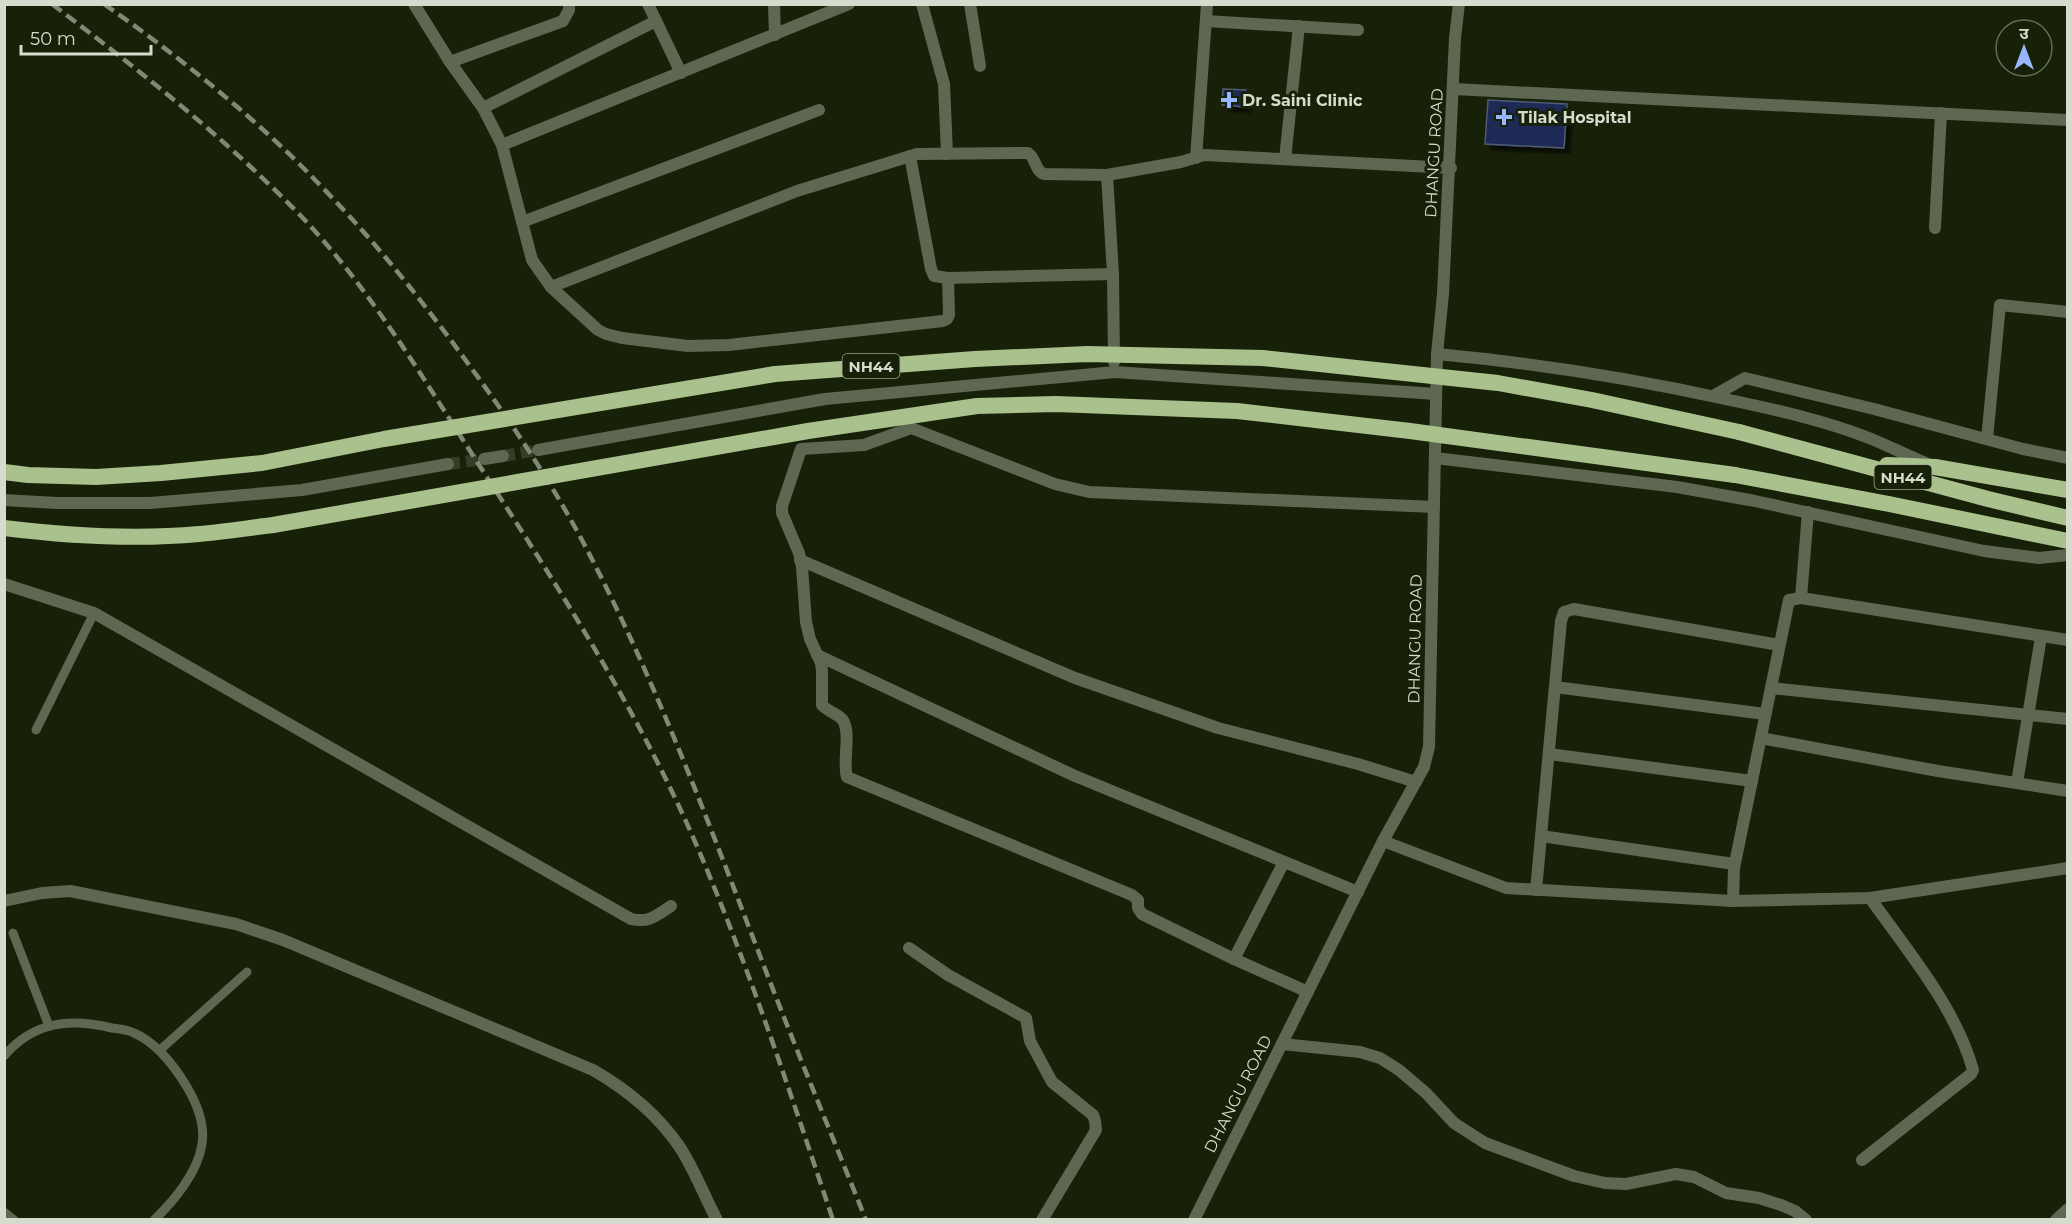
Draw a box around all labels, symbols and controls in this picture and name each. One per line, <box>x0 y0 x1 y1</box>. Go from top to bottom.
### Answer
scale bar <box>21 18 152 56</box>
north arrow <box>1994 18 2054 78</box>
text: उ <box>2019 24 2029 43</box>
text: 50 m <box>30 28 76 50</box>
street label: DHANGU ROAD <box>1421 88 1447 218</box>
marker: Dr. Saini Clinic <box>1220 91 1238 109</box>
place label: Dr. Saini Clinic <box>1242 91 1363 110</box>
marker: Tilak Hospital <box>1495 108 1513 126</box>
place label: Tilak Hospital <box>1518 108 1632 127</box>
road number: NH44 <box>842 354 900 378</box>
road number: NH44 <box>1874 465 1932 489</box>
street label: DHANGU ROAD <box>1404 574 1426 704</box>
street label: DHANGU ROAD <box>1200 1032 1276 1156</box>

